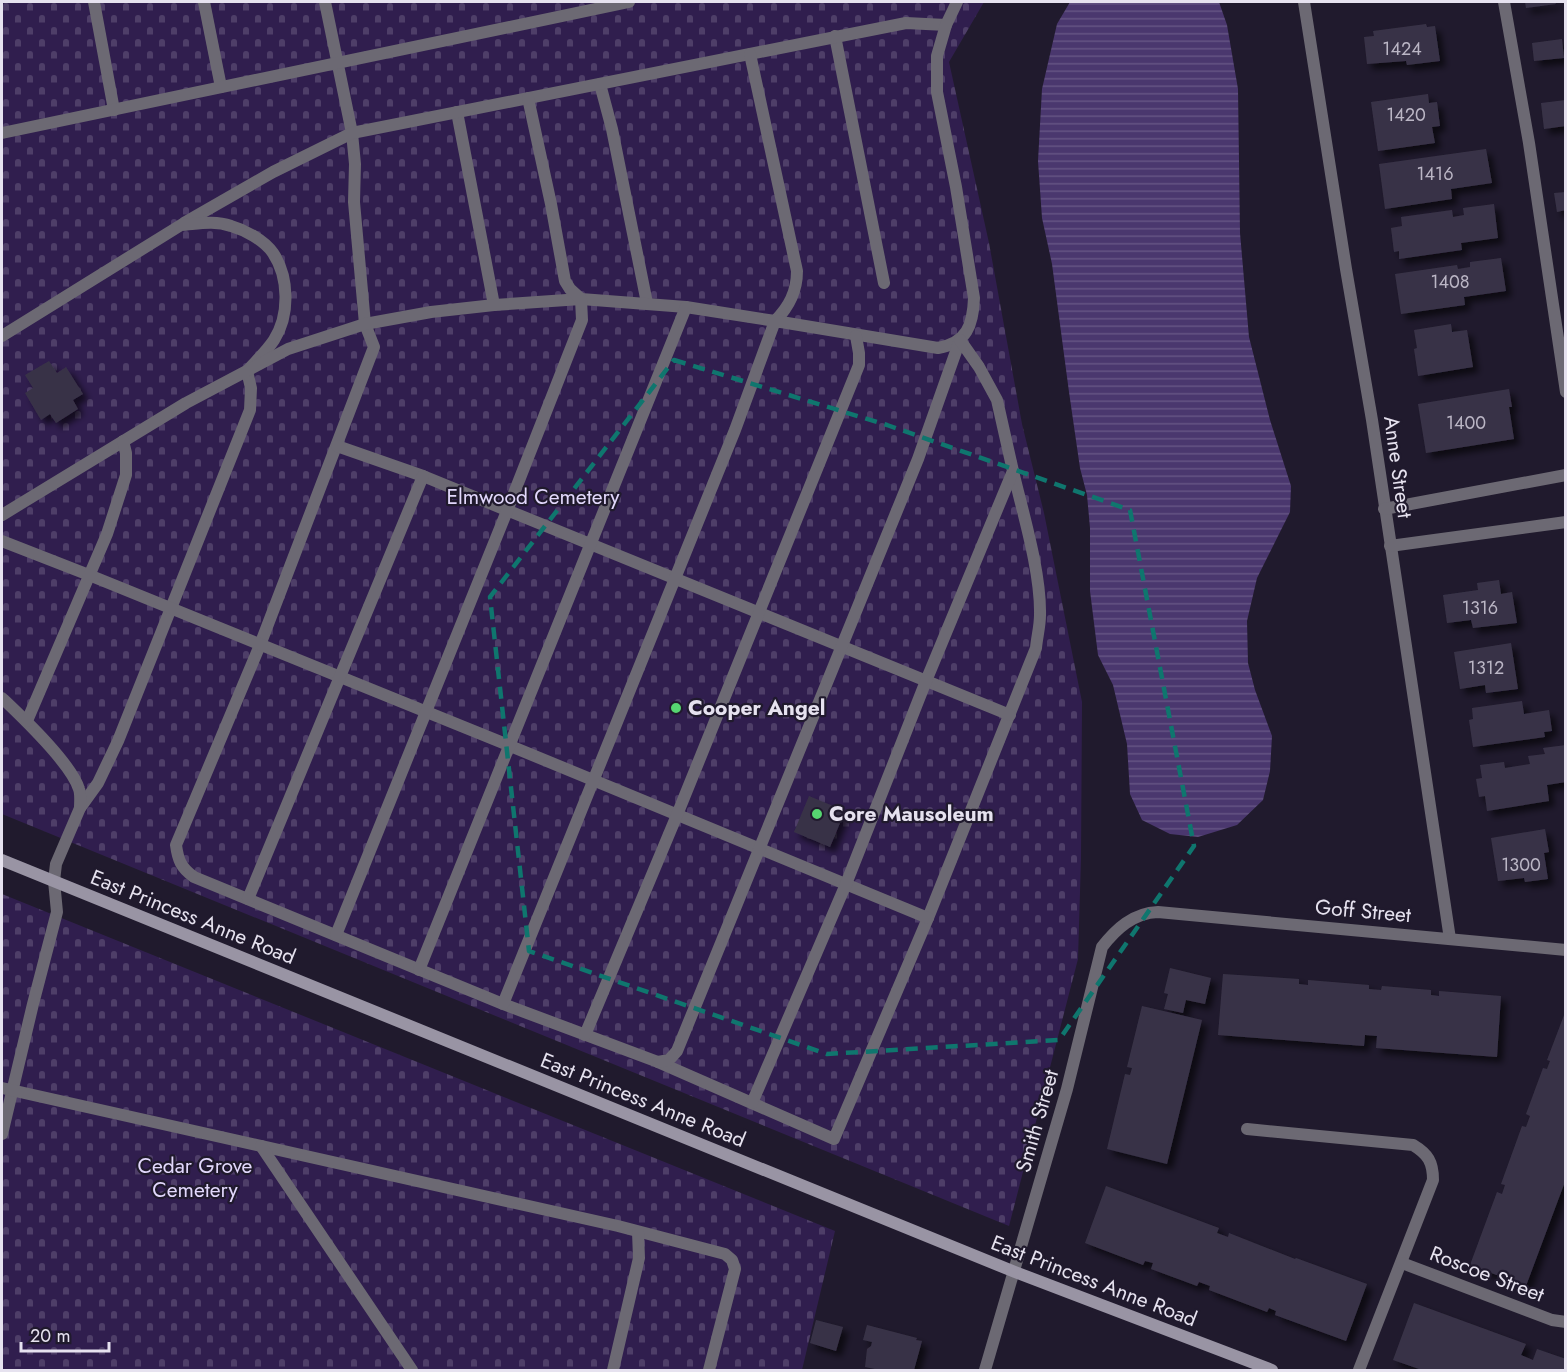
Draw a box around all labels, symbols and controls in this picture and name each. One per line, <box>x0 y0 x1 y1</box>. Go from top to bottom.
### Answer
house number: 1424 <box>1382 36 1422 62</box>
house number: 1420 <box>1386 102 1426 128</box>
house number: 1416 <box>1416 161 1454 187</box>
house number: 1408 <box>1430 269 1470 295</box>
house number: 1400 <box>1446 410 1486 436</box>
street label: Anne Street <box>1376 414 1420 520</box>
park label: Elmwood Cemetery <box>446 482 620 512</box>
house number: 1316 <box>1462 595 1498 621</box>
house number: 1312 <box>1468 655 1504 681</box>
place label: Cooper Angel <box>688 693 825 723</box>
marker: Cooper Angel <box>669 701 683 715</box>
place label: Core Mausoleum <box>829 799 994 829</box>
marker: Core Mausoleum <box>810 807 824 821</box>
house number: 1300 <box>1501 852 1541 878</box>
street label: East Princess Anne Road <box>86 862 300 972</box>
street label: Goff Street <box>1314 892 1412 930</box>
street label: East Princess Anne Road <box>536 1045 750 1155</box>
street label: Smith Street <box>1008 1066 1066 1176</box>
park label: Cedar Grove Cemetery <box>138 1151 253 1205</box>
street label: East Princess Anne Road <box>987 1228 1201 1334</box>
street label: Roscoe Street <box>1425 1238 1549 1310</box>
scale bar <box>21 1315 110 1353</box>
text: 20 m <box>30 1323 70 1349</box>

